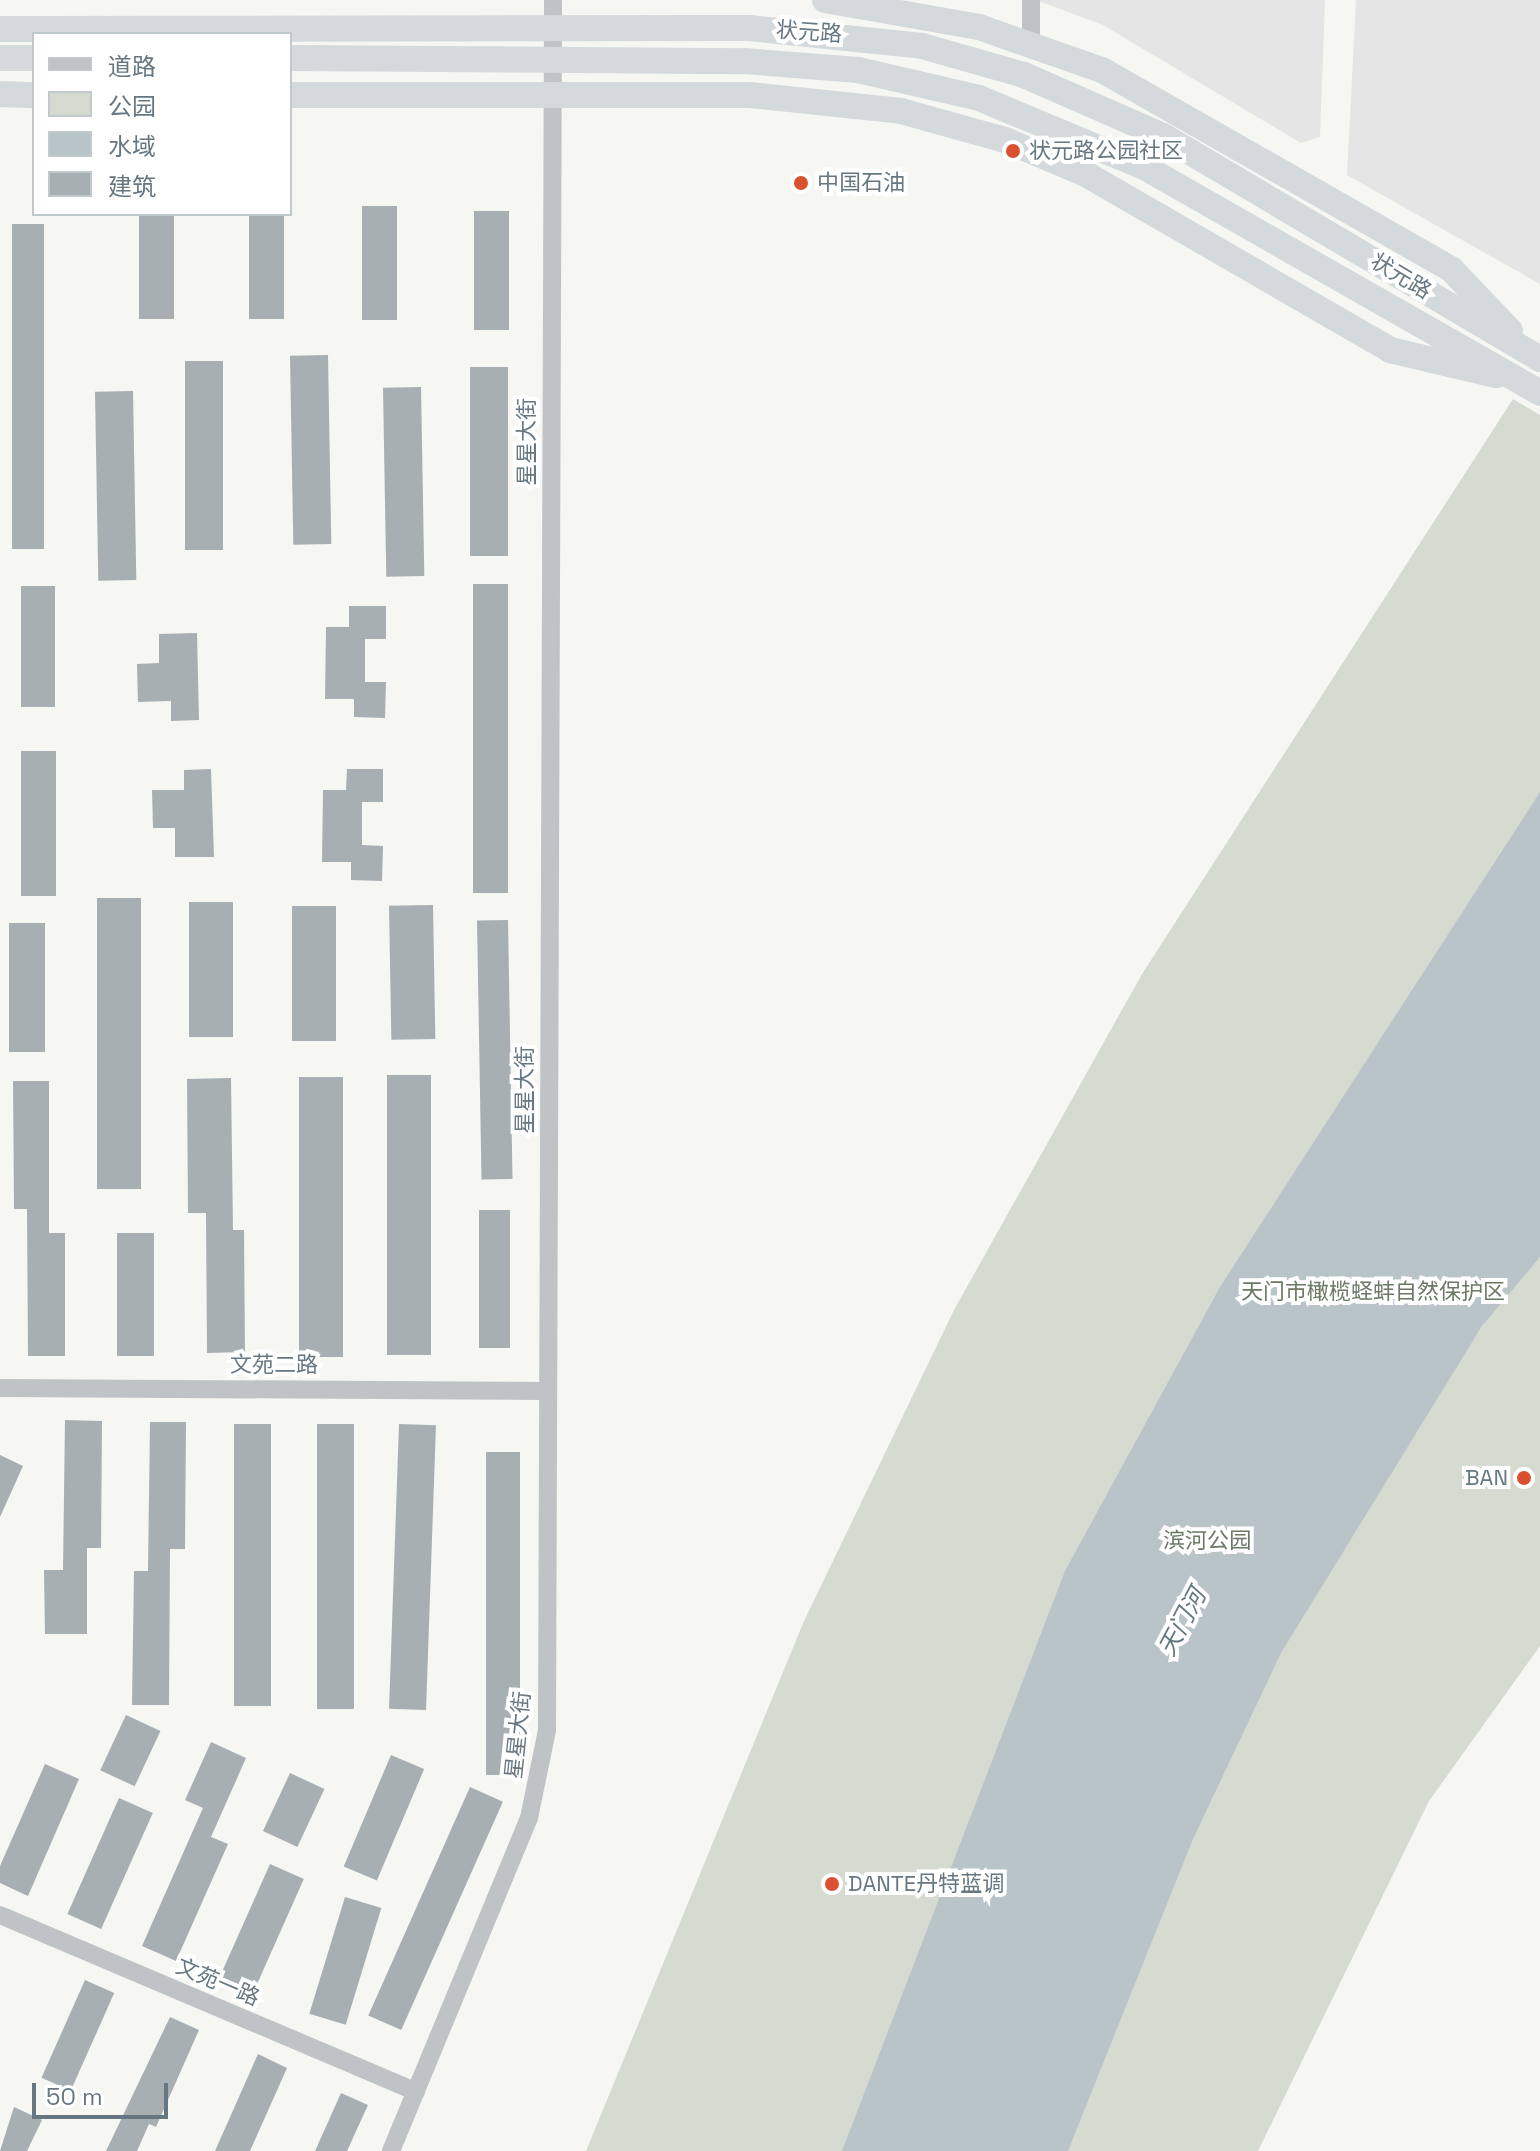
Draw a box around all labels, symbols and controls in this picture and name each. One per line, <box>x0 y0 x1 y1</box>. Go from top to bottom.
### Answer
street label: 状元路 <box>775 17 843 47</box>
legend <box>32 32 292 216</box>
text: 道路 <box>108 51 156 82</box>
text: 公园 <box>108 91 156 122</box>
text: 水域 <box>108 131 156 162</box>
place label: 状元路公园社区 <box>1029 138 1183 164</box>
marker: 状元路公园社区 <box>1004 142 1022 160</box>
place label: 中国石油 <box>817 170 905 196</box>
text: 建筑 <box>108 171 156 202</box>
marker: 中国石油 <box>792 174 810 192</box>
street label: 状元路 <box>1366 248 1436 304</box>
street label: 星星大街 <box>514 398 540 486</box>
street label: 星星大街 <box>512 1046 538 1134</box>
park label: 天门市橄榄蛏蚌自然保护区 <box>1241 1279 1505 1305</box>
street label: 文苑二路 <box>230 1352 318 1378</box>
place label: BAN <box>1465 1465 1508 1491</box>
marker: BAN <box>1515 1469 1533 1487</box>
park label: 滨河公园 <box>1163 1528 1251 1554</box>
water label: 天门河 <box>1152 1583 1212 1661</box>
street label: 星星大街 <box>500 1690 536 1780</box>
place label: DANTE丹特蓝调 <box>848 1871 1004 1897</box>
marker: DANTE丹特蓝调 <box>823 1875 841 1893</box>
street label: 文苑一路 <box>172 1953 264 2011</box>
scale bar <box>36 2067 172 2117</box>
text: 50 m <box>46 2081 103 2112</box>

